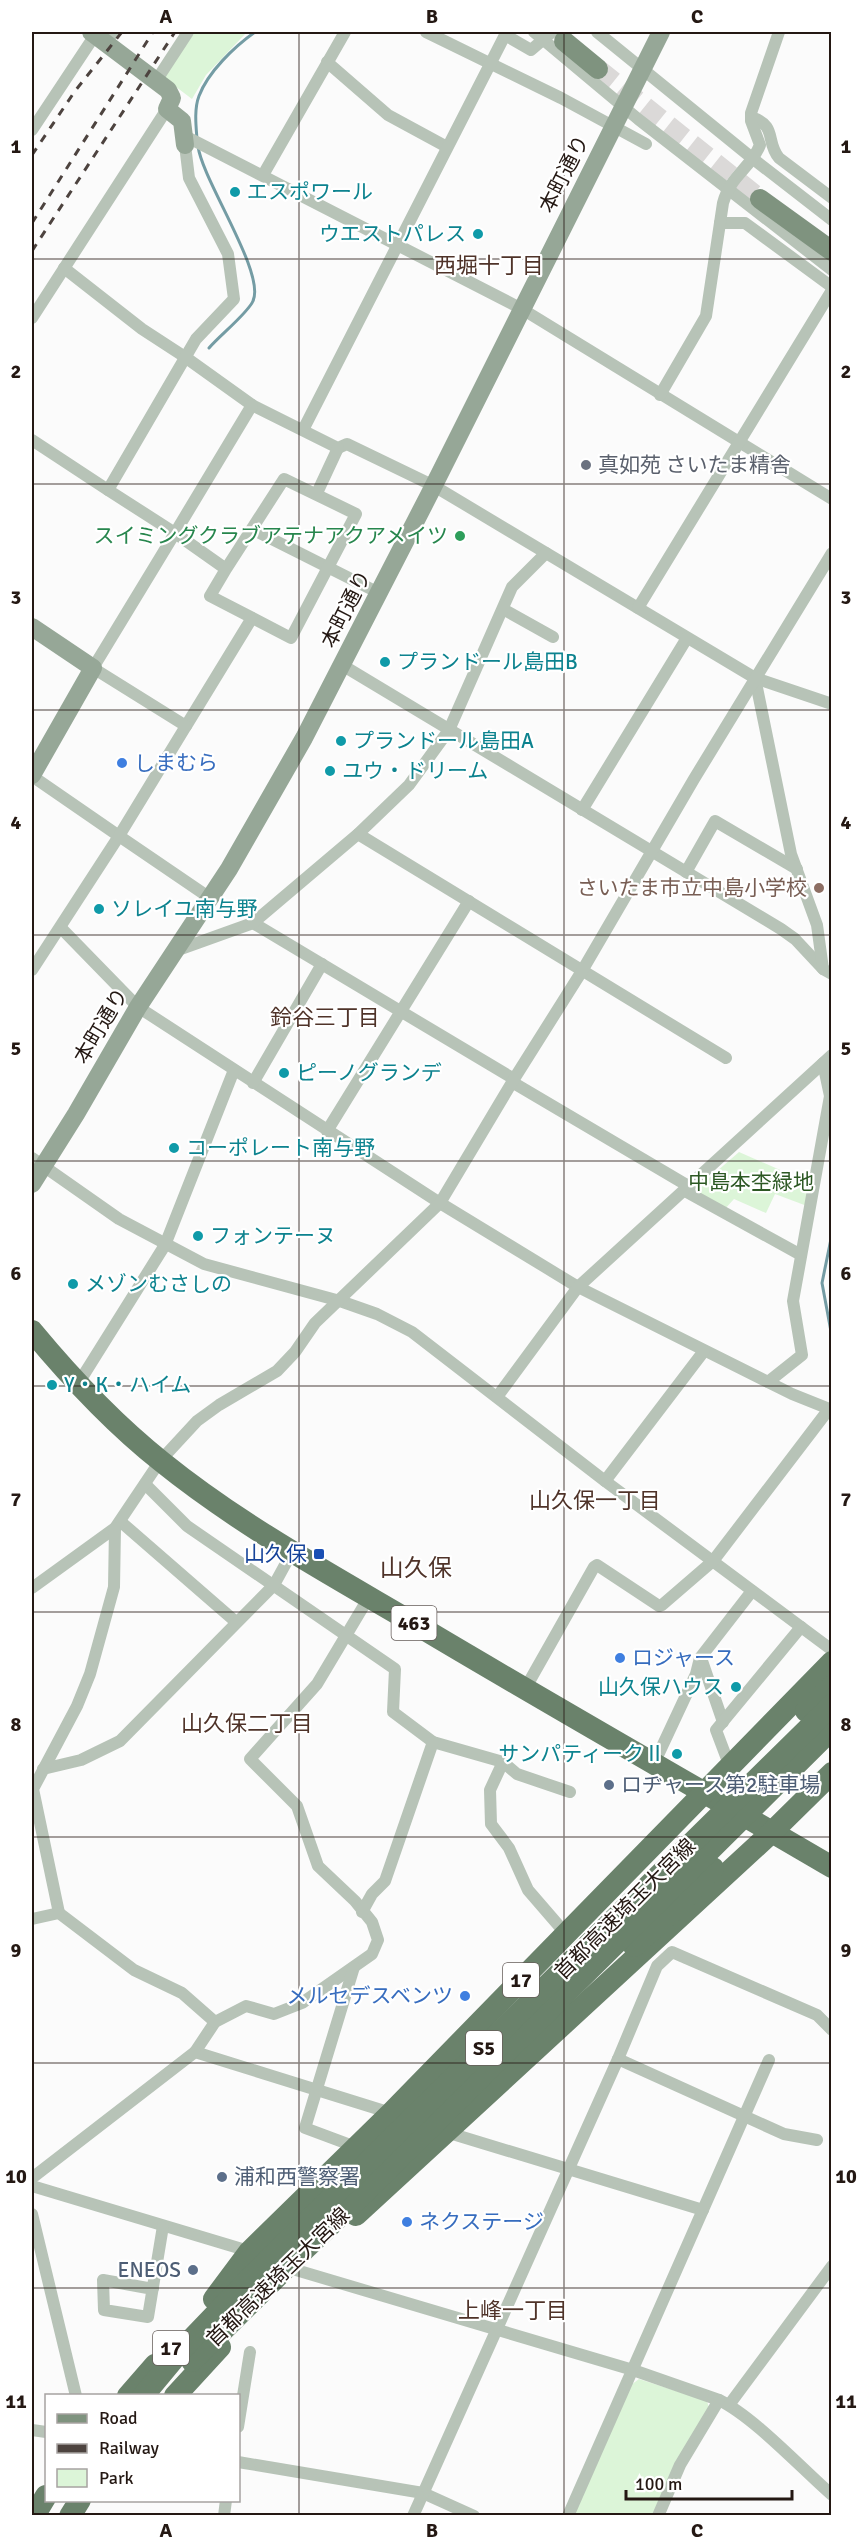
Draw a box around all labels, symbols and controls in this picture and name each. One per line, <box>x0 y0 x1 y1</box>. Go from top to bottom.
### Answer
text: A <box>160 4 173 29</box>
text: B <box>426 4 438 29</box>
text: C <box>691 4 703 29</box>
street label: 本町通り <box>533 131 595 217</box>
text: 1 <box>11 134 22 159</box>
text: 1 <box>841 134 852 159</box>
place label: エスポワール <box>247 179 373 205</box>
marker: エスポワール <box>228 185 242 199</box>
place label: ウエストパレス <box>319 221 466 247</box>
marker: ウエストパレス <box>471 227 485 241</box>
district label: 西堀十丁目 <box>434 252 544 279</box>
text: 2 <box>11 359 21 384</box>
text: 2 <box>841 359 851 384</box>
place label: 真如苑 さいたま精舎 <box>598 452 791 478</box>
marker: 真如苑 さいたま精舎 <box>579 458 593 472</box>
place label: スイミングクラブアテナアクアメイツ <box>94 523 448 549</box>
marker: スイミングクラブアテナアクアメイツ <box>453 529 467 543</box>
street label: 本町通り <box>315 566 377 652</box>
text: 3 <box>11 585 21 610</box>
text: 3 <box>841 585 851 610</box>
place label: プランドール島田B <box>397 649 578 675</box>
marker: プランドール島田B <box>378 655 392 669</box>
place label: プランドール島田A <box>353 728 534 754</box>
marker: プランドール島田A <box>334 734 348 748</box>
place label: しまむら <box>134 750 218 776</box>
marker: しまむら <box>115 756 129 770</box>
place label: ユウ・ドリーム <box>342 758 488 784</box>
marker: ユウ・ドリーム <box>323 764 337 778</box>
text: 4 <box>11 810 22 835</box>
text: 4 <box>841 810 852 835</box>
place label: さいたま市立中島小学校 <box>577 875 807 901</box>
marker: さいたま市立中島小学校 <box>812 881 826 895</box>
place label: ソレイユ南与野 <box>111 896 258 922</box>
marker: ソレイユ南与野 <box>92 902 106 916</box>
street label: 本町通り <box>68 983 134 1069</box>
district label: 鈴谷三丁目 <box>270 1004 380 1031</box>
text: 5 <box>11 1036 21 1061</box>
text: 5 <box>841 1036 851 1061</box>
place label: ピーノグランデ <box>296 1060 442 1086</box>
marker: ピーノグランデ <box>277 1066 291 1080</box>
place label: コーポレート南与野 <box>186 1135 375 1161</box>
marker: コーポレート南与野 <box>167 1141 181 1155</box>
park label: 中島本杢緑地 <box>688 1169 814 1195</box>
place label: フォンテーヌ <box>210 1223 336 1249</box>
marker: フォンテーヌ <box>191 1229 205 1243</box>
text: 6 <box>11 1261 22 1286</box>
text: 6 <box>841 1261 852 1286</box>
place label: メゾンむさしの <box>85 1271 232 1297</box>
marker: メゾンむさしの <box>66 1277 80 1291</box>
place label: Y・K・ハイム <box>64 1372 191 1398</box>
marker: Y・K・ハイム <box>45 1378 59 1392</box>
text: 7 <box>11 1487 22 1512</box>
district label: 山久保一丁目 <box>529 1487 661 1514</box>
text: 7 <box>841 1487 852 1512</box>
place label: 山久保 <box>244 1541 307 1567</box>
marker: 山久保 <box>312 1547 326 1561</box>
district label: 山久保 <box>380 1553 452 1583</box>
road number: 463 <box>392 1606 436 1640</box>
place label: ロジャース <box>632 1645 735 1671</box>
marker: ロジャース <box>613 1651 627 1665</box>
place label: 山久保ハウス <box>598 1674 724 1700</box>
marker: 山久保ハウス <box>729 1680 743 1694</box>
district label: 山久保二丁目 <box>181 1710 313 1737</box>
text: 8 <box>11 1712 22 1737</box>
text: 8 <box>841 1712 852 1737</box>
place label: サンパティークⅡ <box>498 1741 665 1767</box>
marker: サンパティークⅡ <box>670 1747 684 1761</box>
place label: ロヂャース第2駐車場 <box>621 1772 820 1798</box>
marker: ロヂャース第2駐車場 <box>602 1778 616 1792</box>
street label: 首都高速埼玉大宮線 <box>549 1833 701 1985</box>
text: 9 <box>11 1938 22 1963</box>
text: 9 <box>841 1938 852 1963</box>
road number: 17 <box>503 1963 539 1997</box>
place label: メルセデスベンツ <box>286 1983 453 2009</box>
marker: メルセデスベンツ <box>458 1989 472 2003</box>
road number: S5 <box>466 2031 502 2065</box>
text: 10 <box>5 2164 27 2189</box>
place label: 浦和西警察署 <box>234 2164 360 2190</box>
text: 10 <box>835 2164 857 2189</box>
marker: 浦和西警察署 <box>215 2170 229 2184</box>
street label: 首都高速埼玉大宮線 <box>201 2202 355 2352</box>
place label: ネクステージ <box>419 2209 544 2235</box>
marker: ネクステージ <box>400 2215 414 2229</box>
place label: ENEOS <box>118 2257 181 2283</box>
marker: ENEOS <box>186 2263 200 2277</box>
district label: 上峰一丁目 <box>458 2297 568 2324</box>
road number: 17 <box>153 2331 189 2365</box>
text: 11 <box>5 2389 27 2414</box>
text: 11 <box>835 2389 857 2414</box>
legend <box>45 2394 240 2502</box>
text: Road <box>99 2407 138 2429</box>
text: Railway <box>99 2437 160 2459</box>
scale bar <box>626 2463 792 2501</box>
text: Park <box>99 2467 134 2489</box>
text: 100 m <box>635 2473 682 2495</box>
text: A <box>160 2518 173 2543</box>
text: B <box>426 2518 438 2543</box>
text: C <box>691 2518 703 2543</box>

